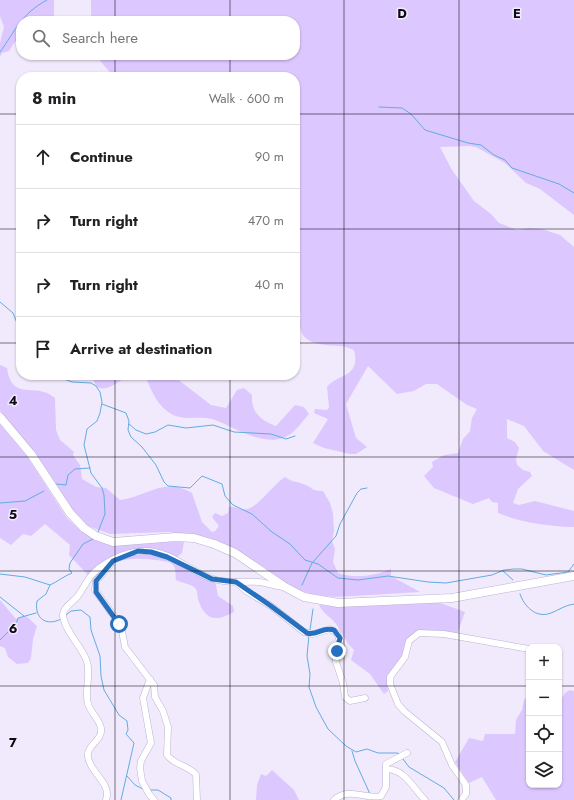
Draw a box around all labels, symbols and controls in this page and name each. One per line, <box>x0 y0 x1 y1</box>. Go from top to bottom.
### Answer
text: D <box>397 4 407 23</box>
text: E <box>513 4 521 23</box>
search box <box>16 16 300 60</box>
icon: search <box>30 27 52 49</box>
text: Search here <box>62 27 138 49</box>
text: 8 min <box>32 86 76 110</box>
text: Walk · 600 m <box>209 89 284 108</box>
icon: ahead <box>32 146 54 168</box>
text: Continue <box>70 146 133 168</box>
text: 90 m <box>255 147 284 166</box>
icon: right <box>32 210 54 232</box>
text: Turn right <box>70 210 138 232</box>
text: 470 m <box>248 211 284 230</box>
icon: right <box>32 274 54 296</box>
text: Turn right <box>70 274 138 296</box>
text: 40 m <box>255 275 284 294</box>
icon: arrive <box>32 338 54 360</box>
text: Arrive at destination <box>70 338 212 360</box>
text: 4 <box>8 391 18 410</box>
text: 5 <box>9 505 17 524</box>
route start <box>110 615 128 633</box>
text: 6 <box>9 619 18 638</box>
route end <box>328 642 346 660</box>
map controls <box>526 644 562 788</box>
button: + <box>526 644 562 680</box>
button: − <box>526 680 562 716</box>
button: locate <box>526 716 562 752</box>
text: 7 <box>9 733 17 752</box>
button: layers <box>526 752 562 788</box>

